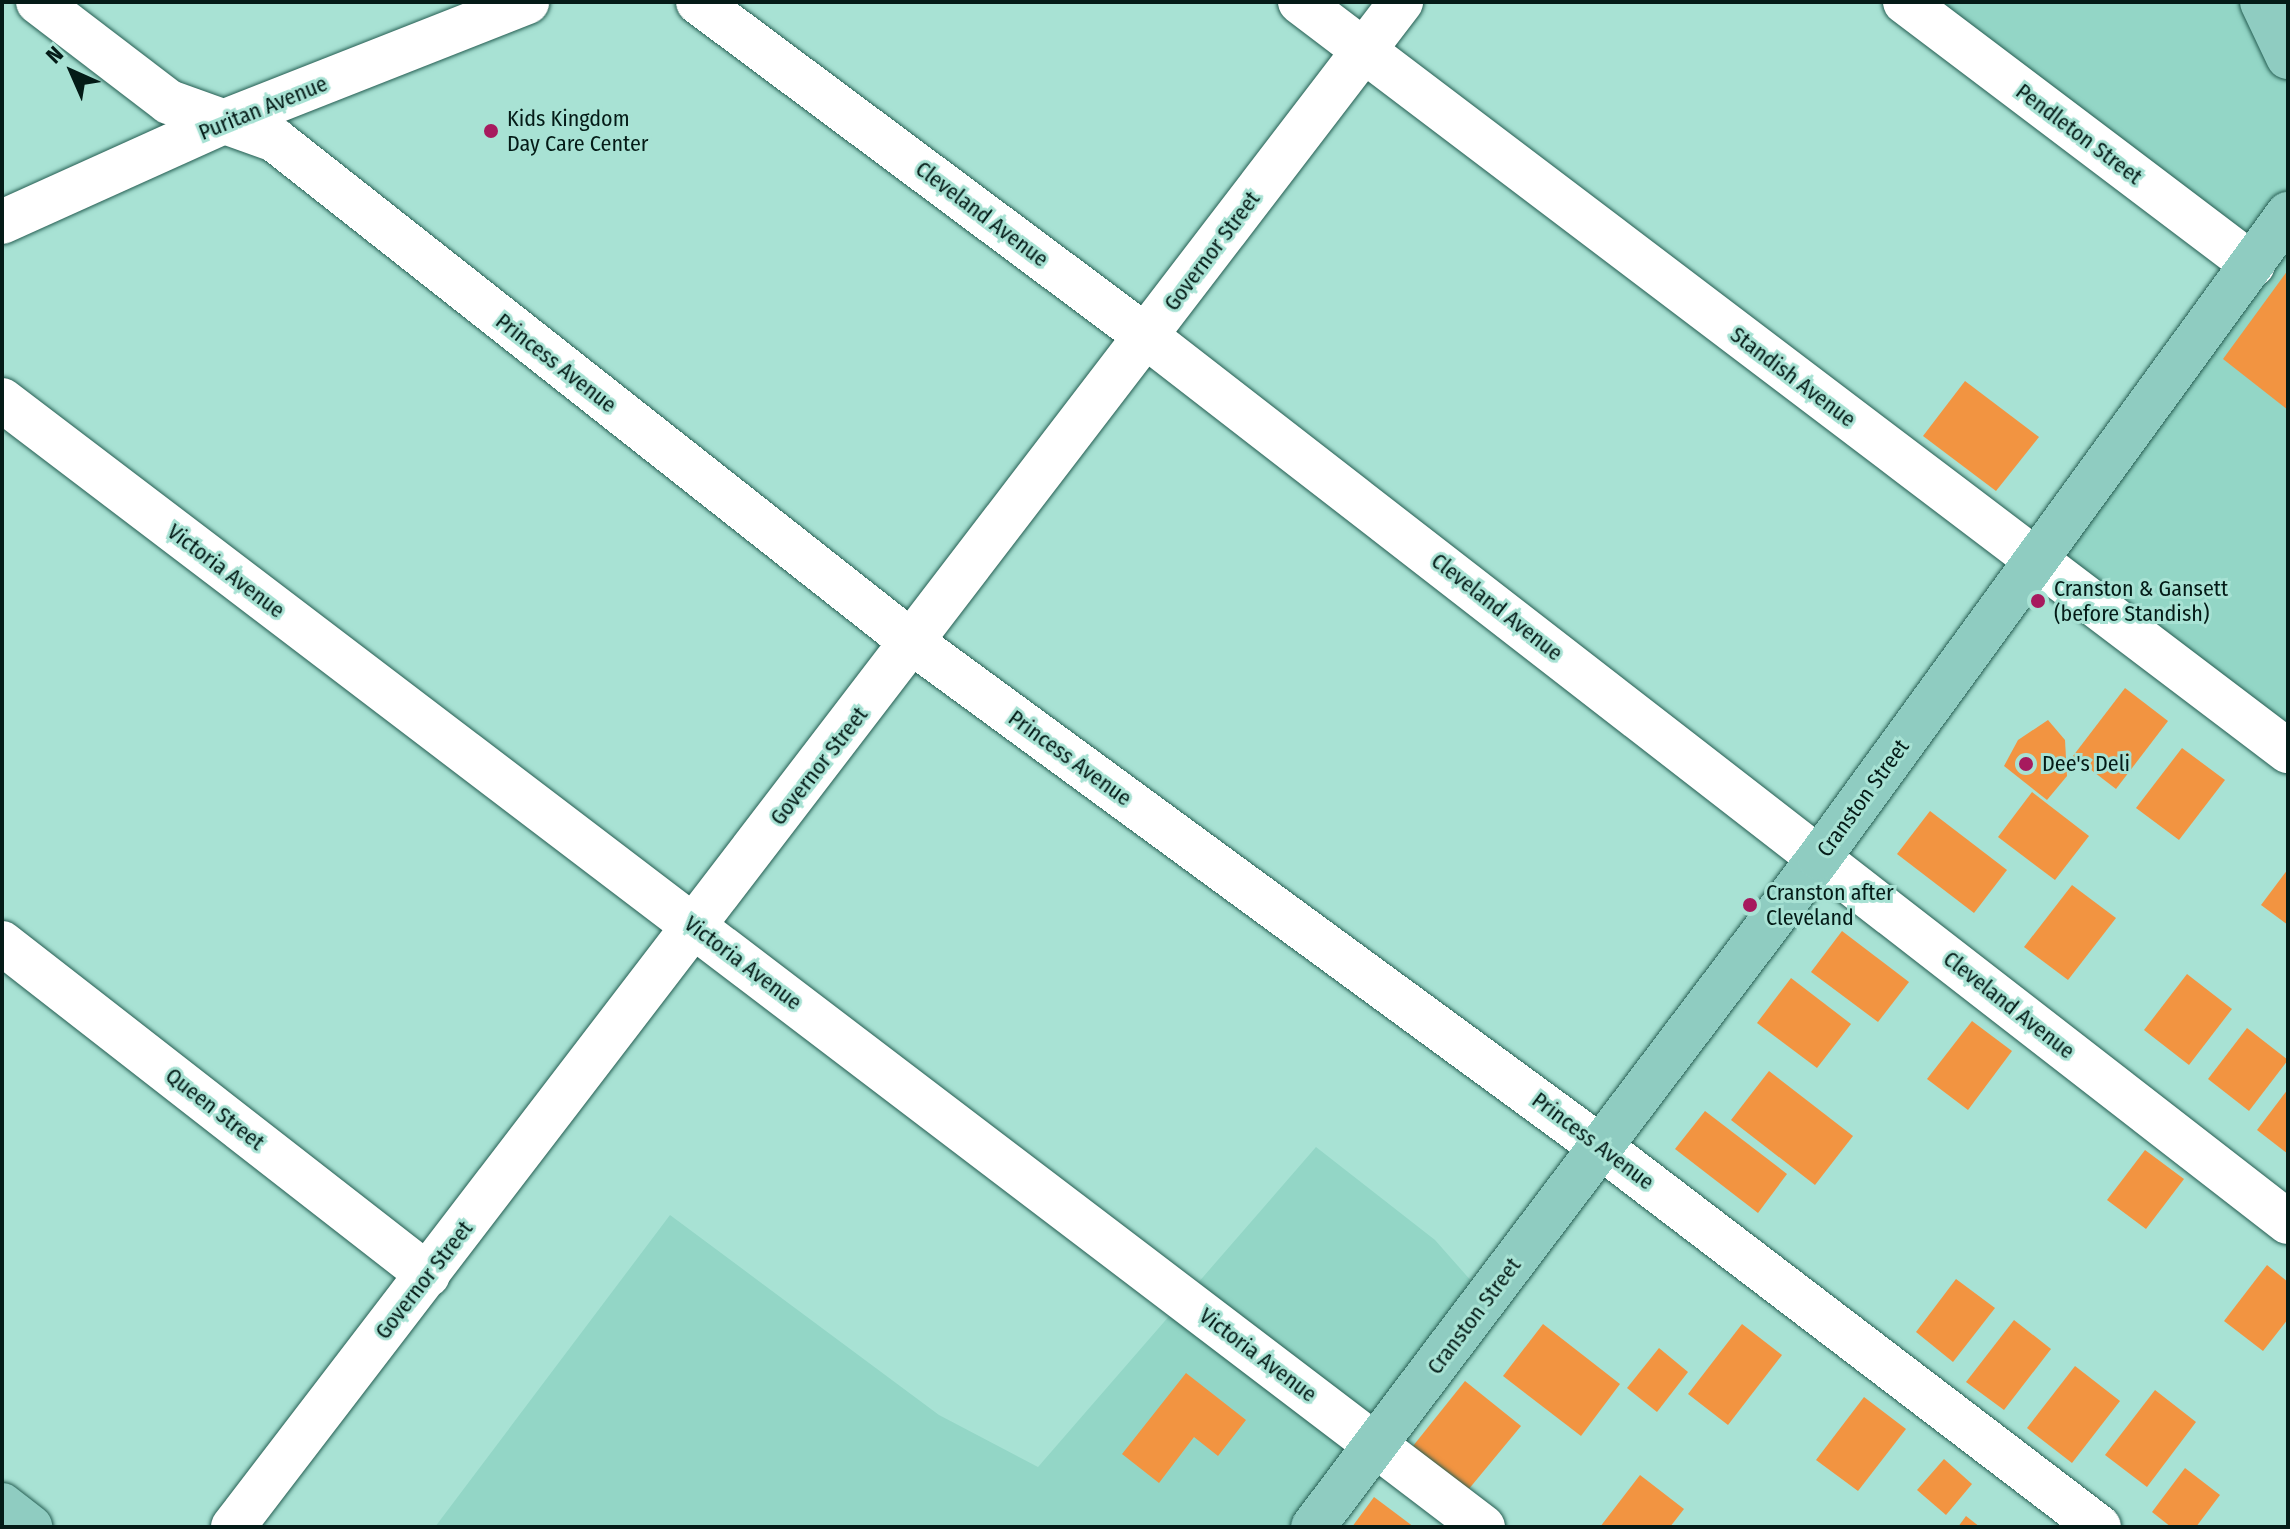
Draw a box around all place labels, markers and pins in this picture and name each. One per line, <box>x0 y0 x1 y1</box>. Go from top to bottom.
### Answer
place label: Kids Kingdom Day Care Center <box>507 105 648 156</box>
marker: Kids Kingdom Day Care Center <box>482 122 500 140</box>
place label: Cranston & Gansett (before Standish) <box>2054 575 2228 626</box>
marker: Cranston & Gansett (before Standish) <box>2029 592 2047 610</box>
place label: Dee's Deli <box>2042 751 2130 777</box>
marker: Dee's Deli <box>2017 755 2035 773</box>
place label: Cranston after Cleveland <box>1766 879 1894 930</box>
marker: Cranston after Cleveland <box>1741 896 1759 914</box>

